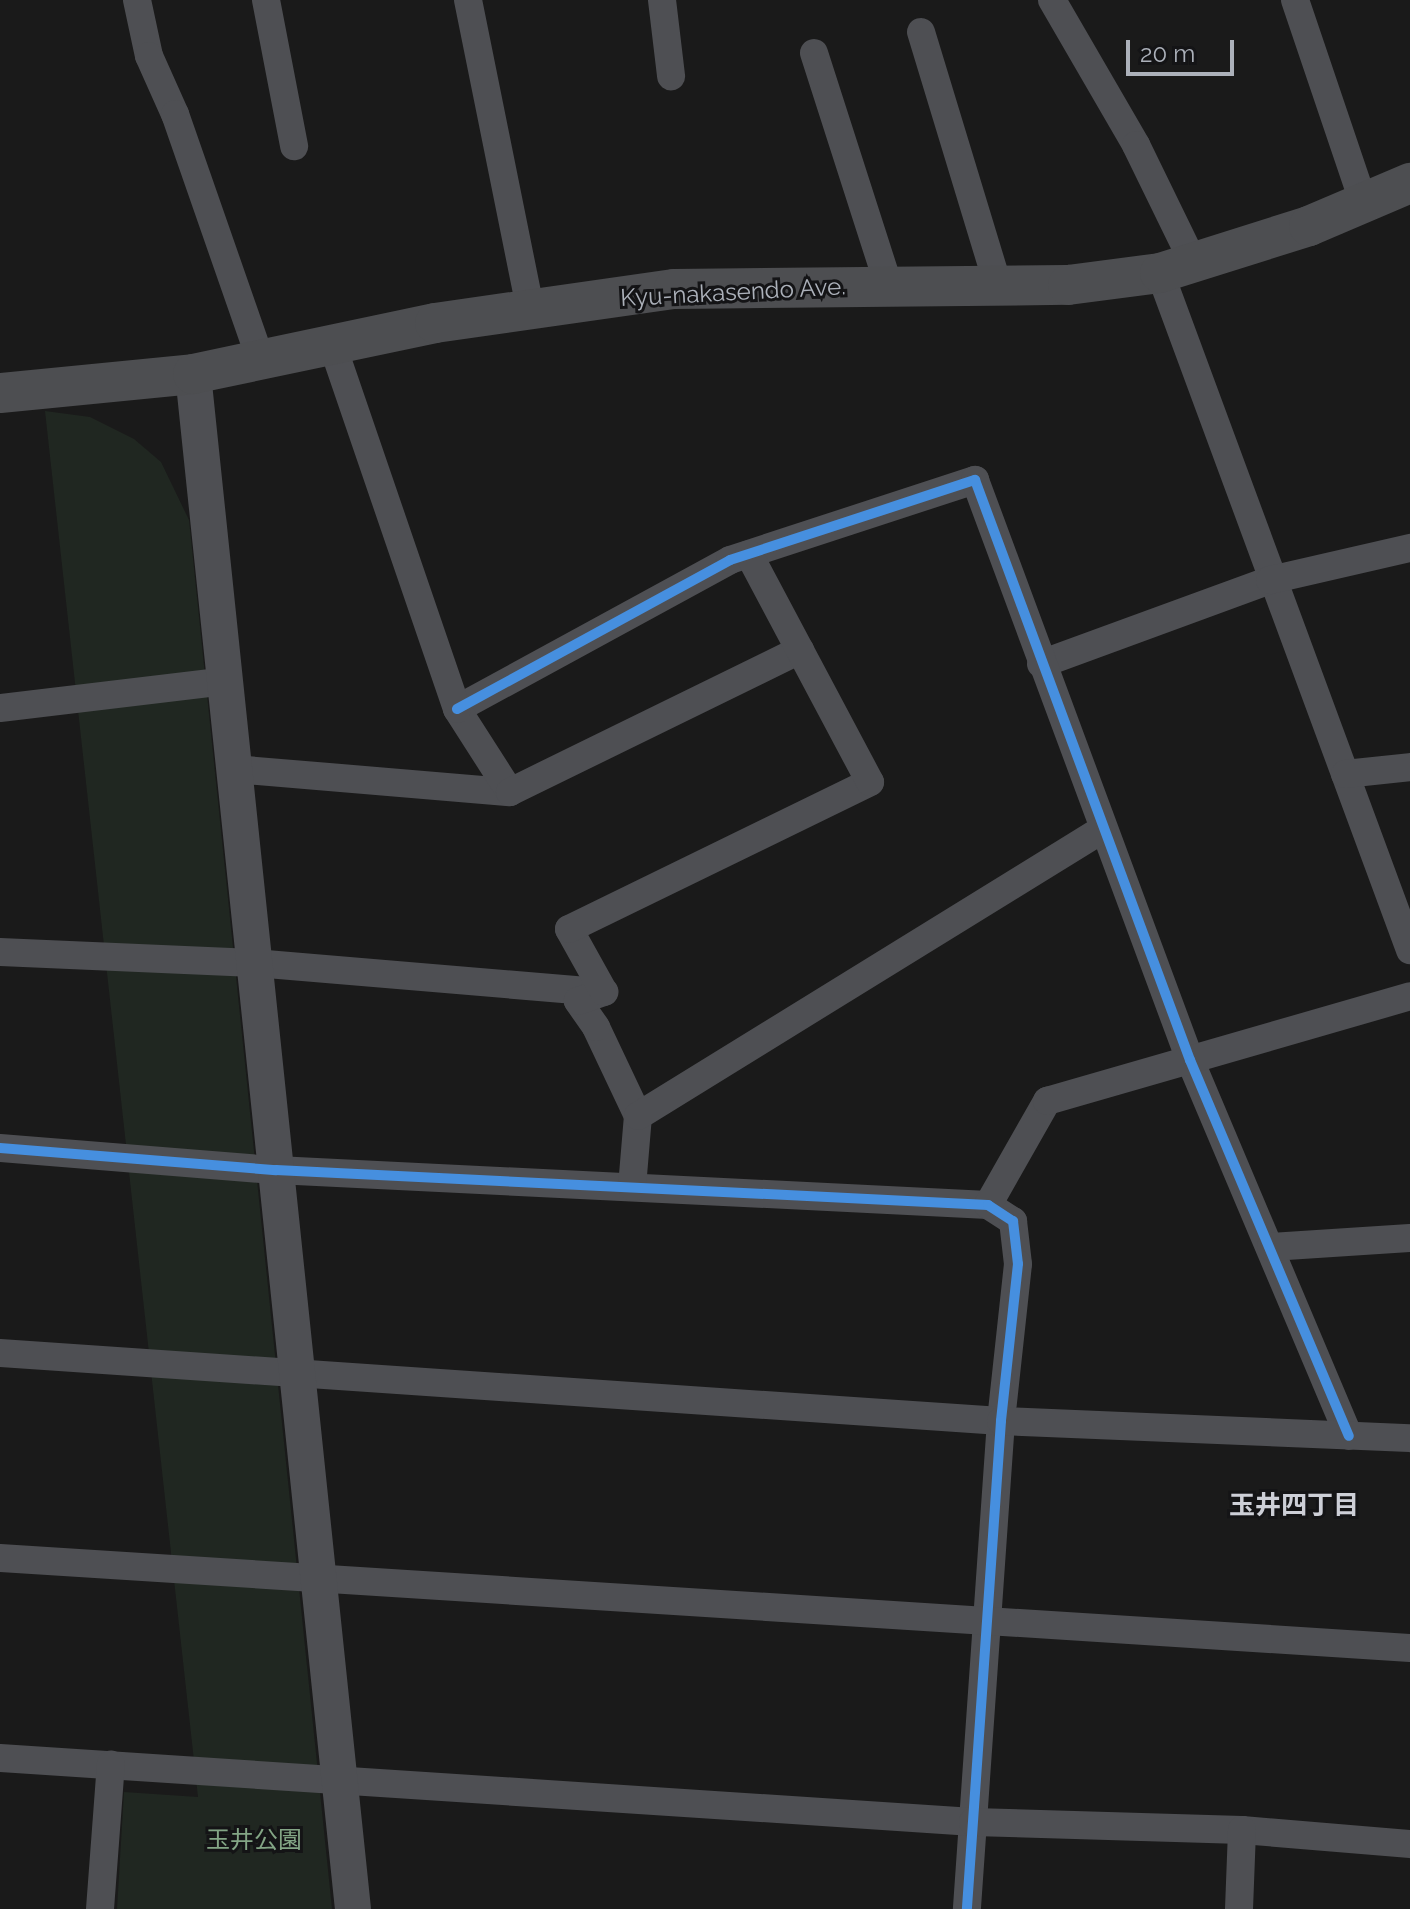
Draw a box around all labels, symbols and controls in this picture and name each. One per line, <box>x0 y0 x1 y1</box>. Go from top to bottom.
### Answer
scale bar <box>1130 24 1238 74</box>
text: 20 m <box>1140 39 1195 68</box>
street label: Kyu-nakasendo Ave. <box>619 272 847 312</box>
district label: 玉井四丁目 <box>1229 1490 1359 1522</box>
park label: 玉井公園 <box>206 1826 302 1854</box>

